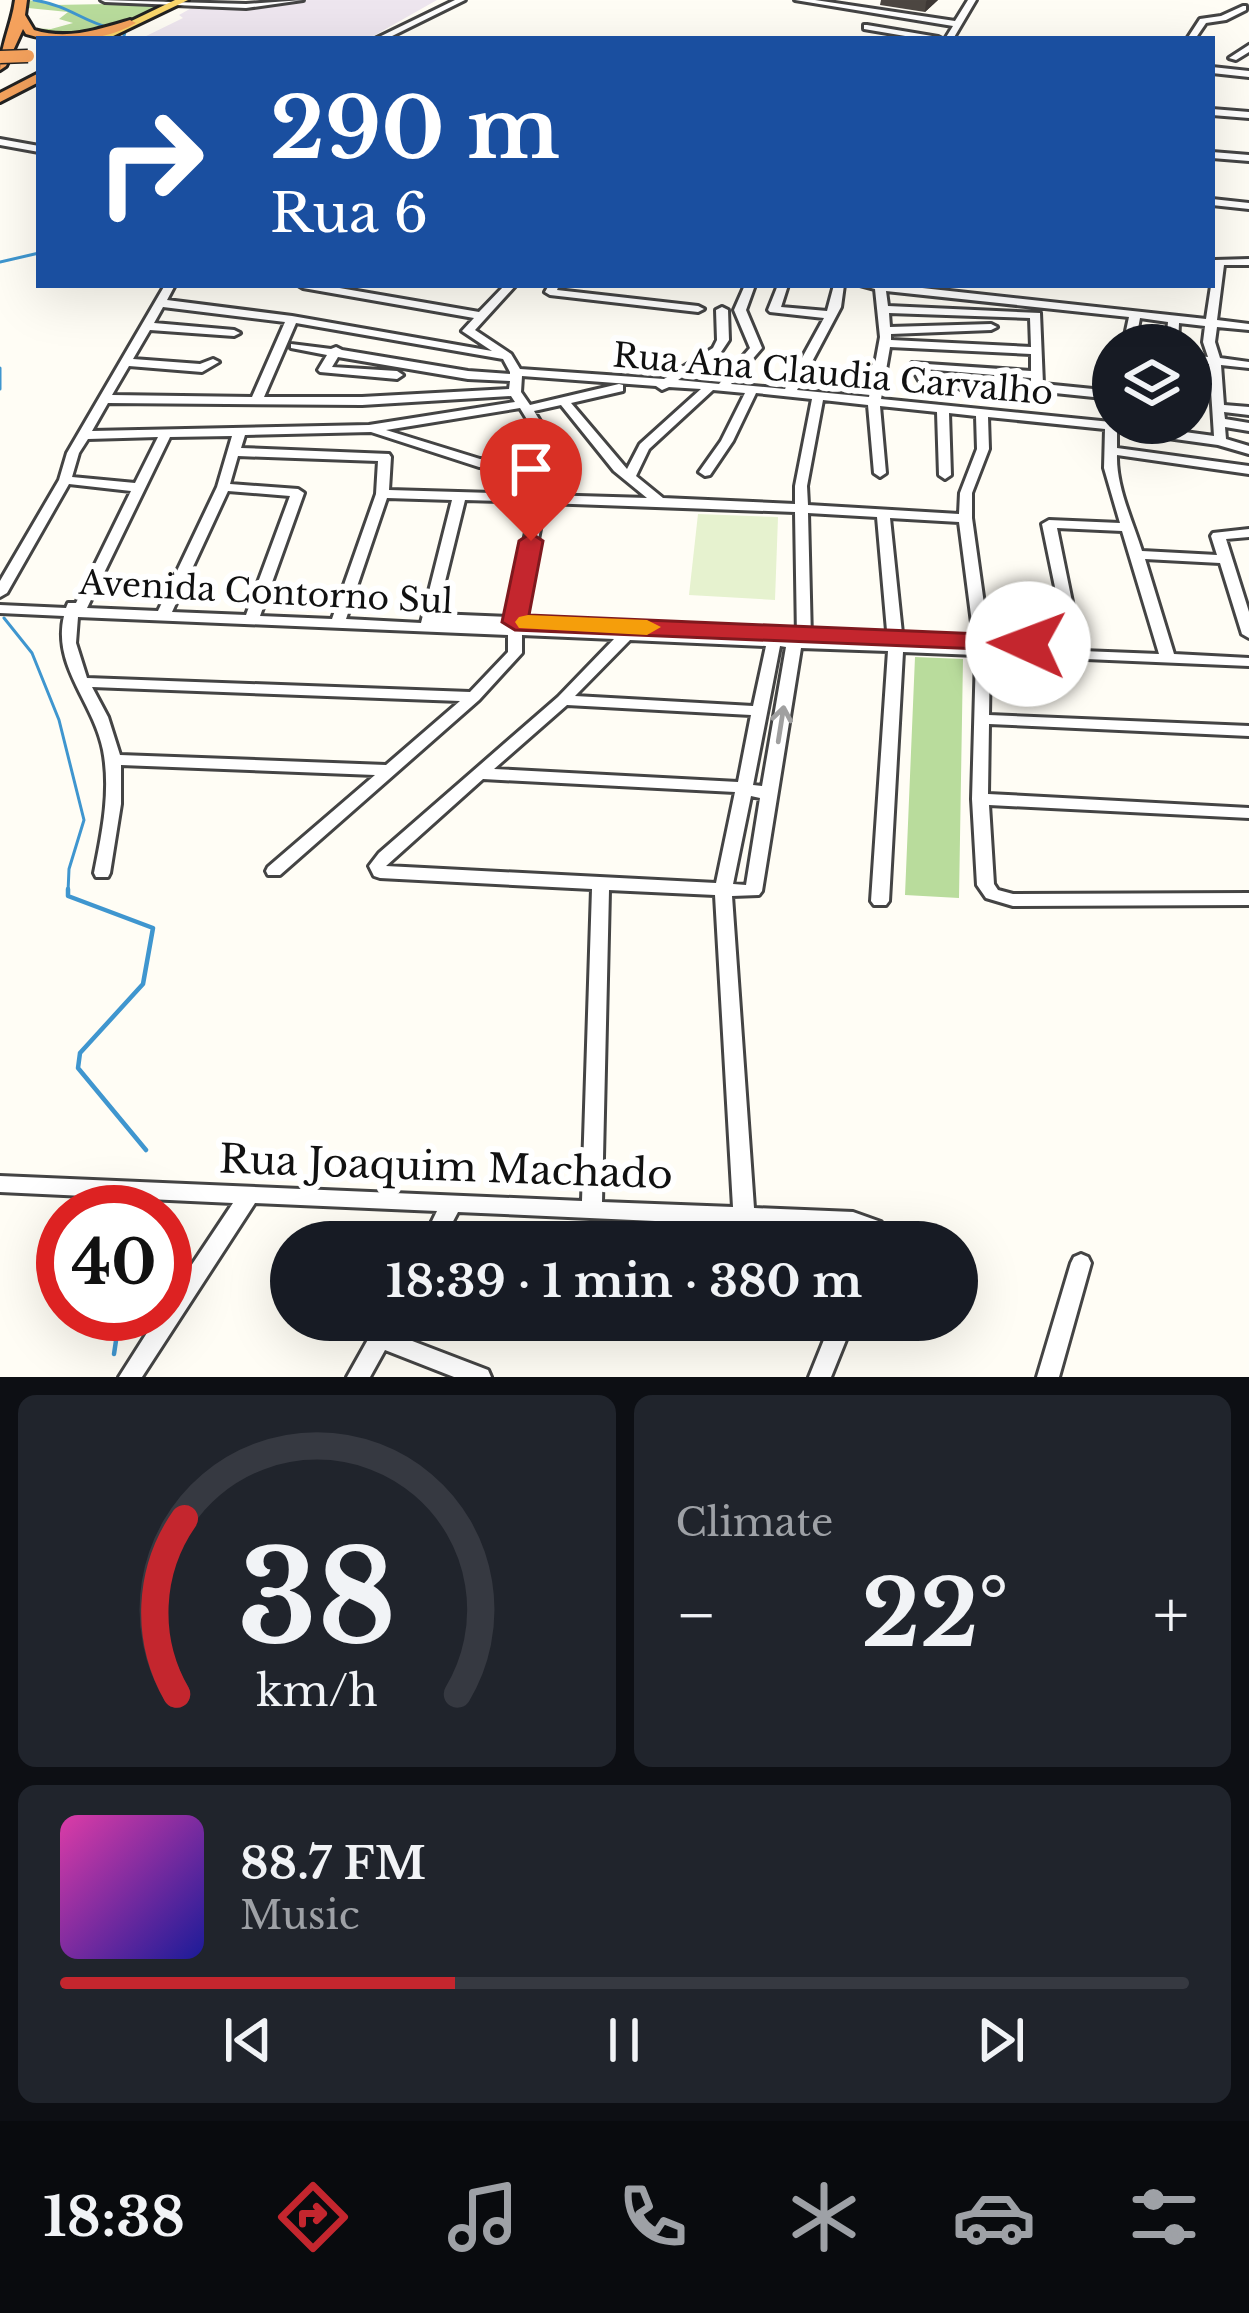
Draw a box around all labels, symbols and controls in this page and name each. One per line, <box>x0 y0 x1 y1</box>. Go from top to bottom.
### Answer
text: 290 m <box>270 77 560 181</box>
icon: right <box>72 84 228 240</box>
text: Rua 6 <box>270 180 428 247</box>
map controls <box>1092 324 1212 444</box>
button: layers <box>1092 324 1212 444</box>
street label: Rua Ana Claudia Carvalho <box>611 334 1055 414</box>
pin <box>480 418 582 541</box>
icon: arrive <box>498 436 564 502</box>
street label: Avenida Contorno Sul <box>77 562 454 622</box>
position arrow <box>965 581 1091 707</box>
one-way arrow <box>770 705 793 744</box>
street label: Rua Joaquim Machado <box>218 1135 674 1199</box>
speed limit sign: 40 <box>36 1185 192 1341</box>
text: 18:39 · 1 min · 380 m <box>386 1253 862 1309</box>
text: Climate <box>676 1498 833 1547</box>
text: 38 <box>237 1522 396 1677</box>
text: 22° <box>861 1559 1009 1670</box>
text: − <box>676 1574 717 1656</box>
text: + <box>1153 1574 1189 1656</box>
text: km/h <box>256 1664 378 1718</box>
text: 88.7 FM <box>240 1835 426 1891</box>
text: Music <box>240 1891 360 1940</box>
icon: previous <box>215 2007 281 2073</box>
icon: pause <box>591 2007 657 2073</box>
icon: next <box>968 2007 1034 2073</box>
icon: directions <box>271 2175 355 2259</box>
icon: music <box>441 2175 525 2259</box>
icon: phone <box>611 2175 695 2259</box>
icon: climate <box>782 2175 866 2259</box>
icon: car <box>952 2175 1036 2259</box>
icon: filters <box>1122 2175 1206 2259</box>
text: 18:38 <box>43 2184 185 2251</box>

